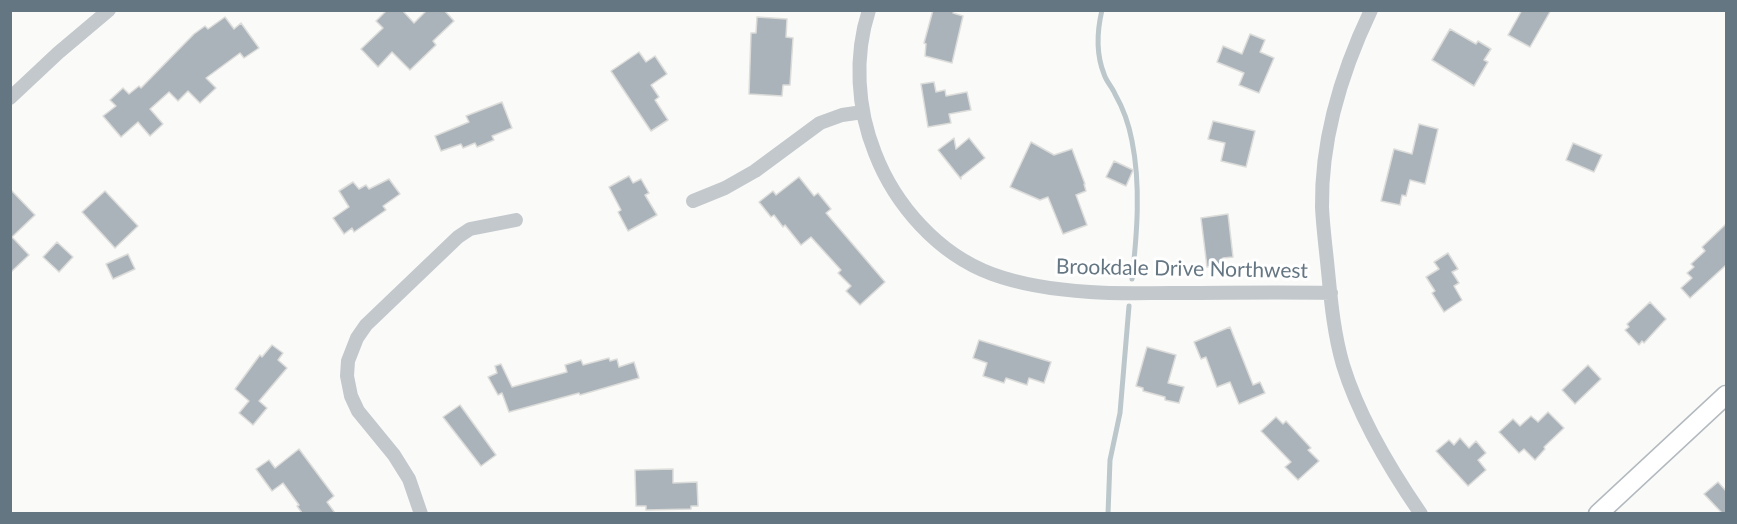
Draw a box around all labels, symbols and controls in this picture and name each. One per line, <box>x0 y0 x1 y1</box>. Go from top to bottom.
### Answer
street label: Brookdale Drive Northwest <box>1056 254 1308 284</box>

